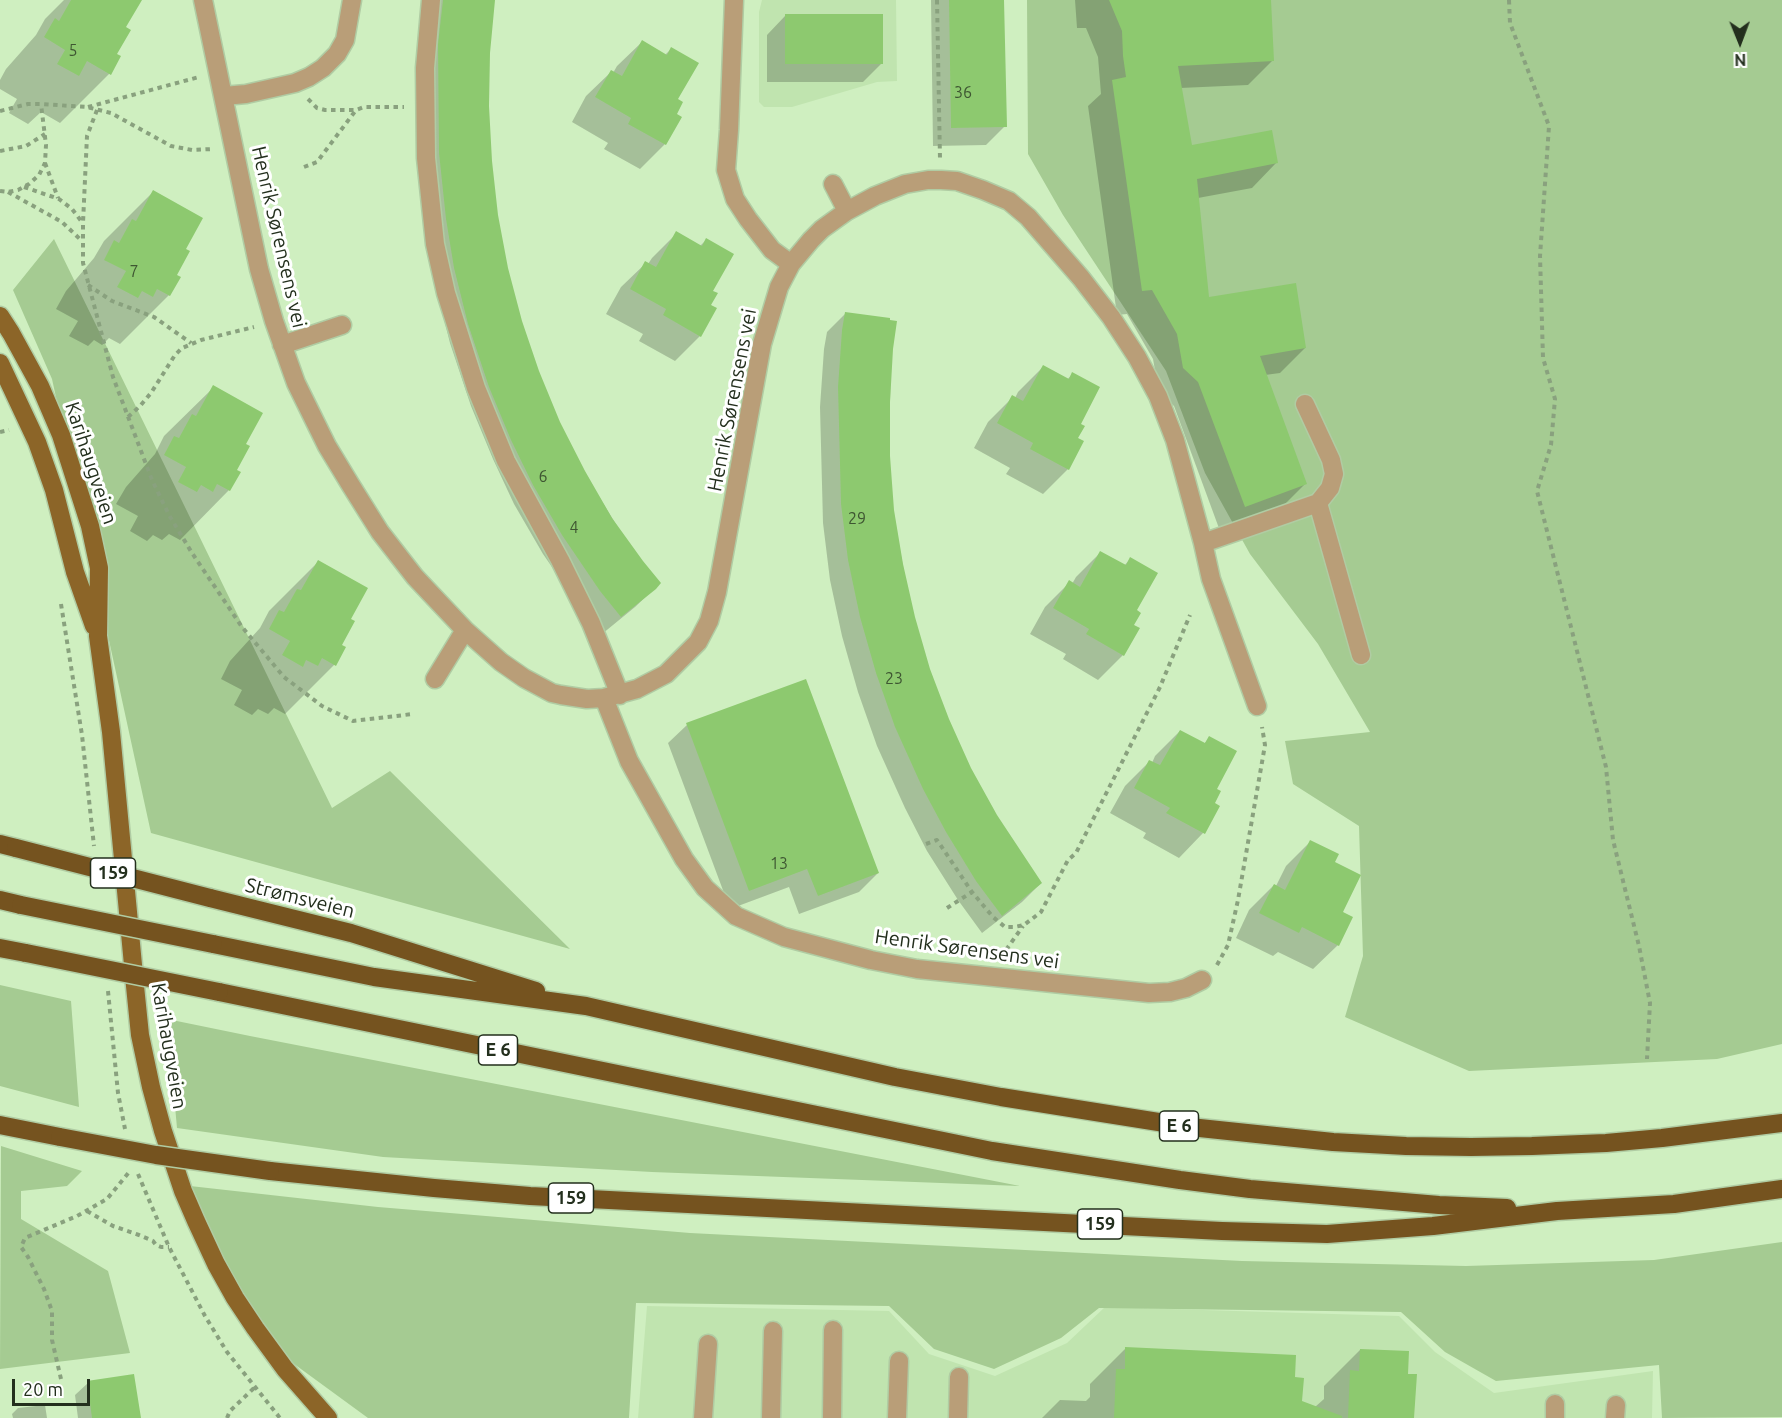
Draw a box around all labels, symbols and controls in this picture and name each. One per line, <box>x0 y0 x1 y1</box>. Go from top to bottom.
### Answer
north arrow <box>1710 12 1770 72</box>
house number: 5 <box>68 41 78 61</box>
text: N <box>1734 51 1746 69</box>
house number: 36 <box>954 83 972 103</box>
street label: Henrik Sørensens vei <box>246 144 312 330</box>
house number: 7 <box>129 262 139 282</box>
street label: Henrik Sørensens vei <box>703 307 761 493</box>
street label: Karihaugveien <box>60 399 122 527</box>
house number: 6 <box>538 467 548 487</box>
house number: 29 <box>848 509 866 529</box>
house number: 4 <box>569 518 579 538</box>
house number: 23 <box>885 669 903 689</box>
house number: 13 <box>770 854 788 874</box>
road number: 159 <box>90 858 136 888</box>
street label: Strømsveien <box>243 873 357 923</box>
street label: Henrik Sørensens vei <box>873 924 1061 974</box>
street label: Karihaugveien <box>146 981 192 1111</box>
road number: E 6 <box>478 1035 518 1065</box>
road number: E 6 <box>1160 1111 1198 1141</box>
road number: 159 <box>548 1183 594 1213</box>
road number: 159 <box>1078 1209 1122 1239</box>
scale bar <box>15 1367 93 1405</box>
text: 20 m <box>23 1379 63 1399</box>

